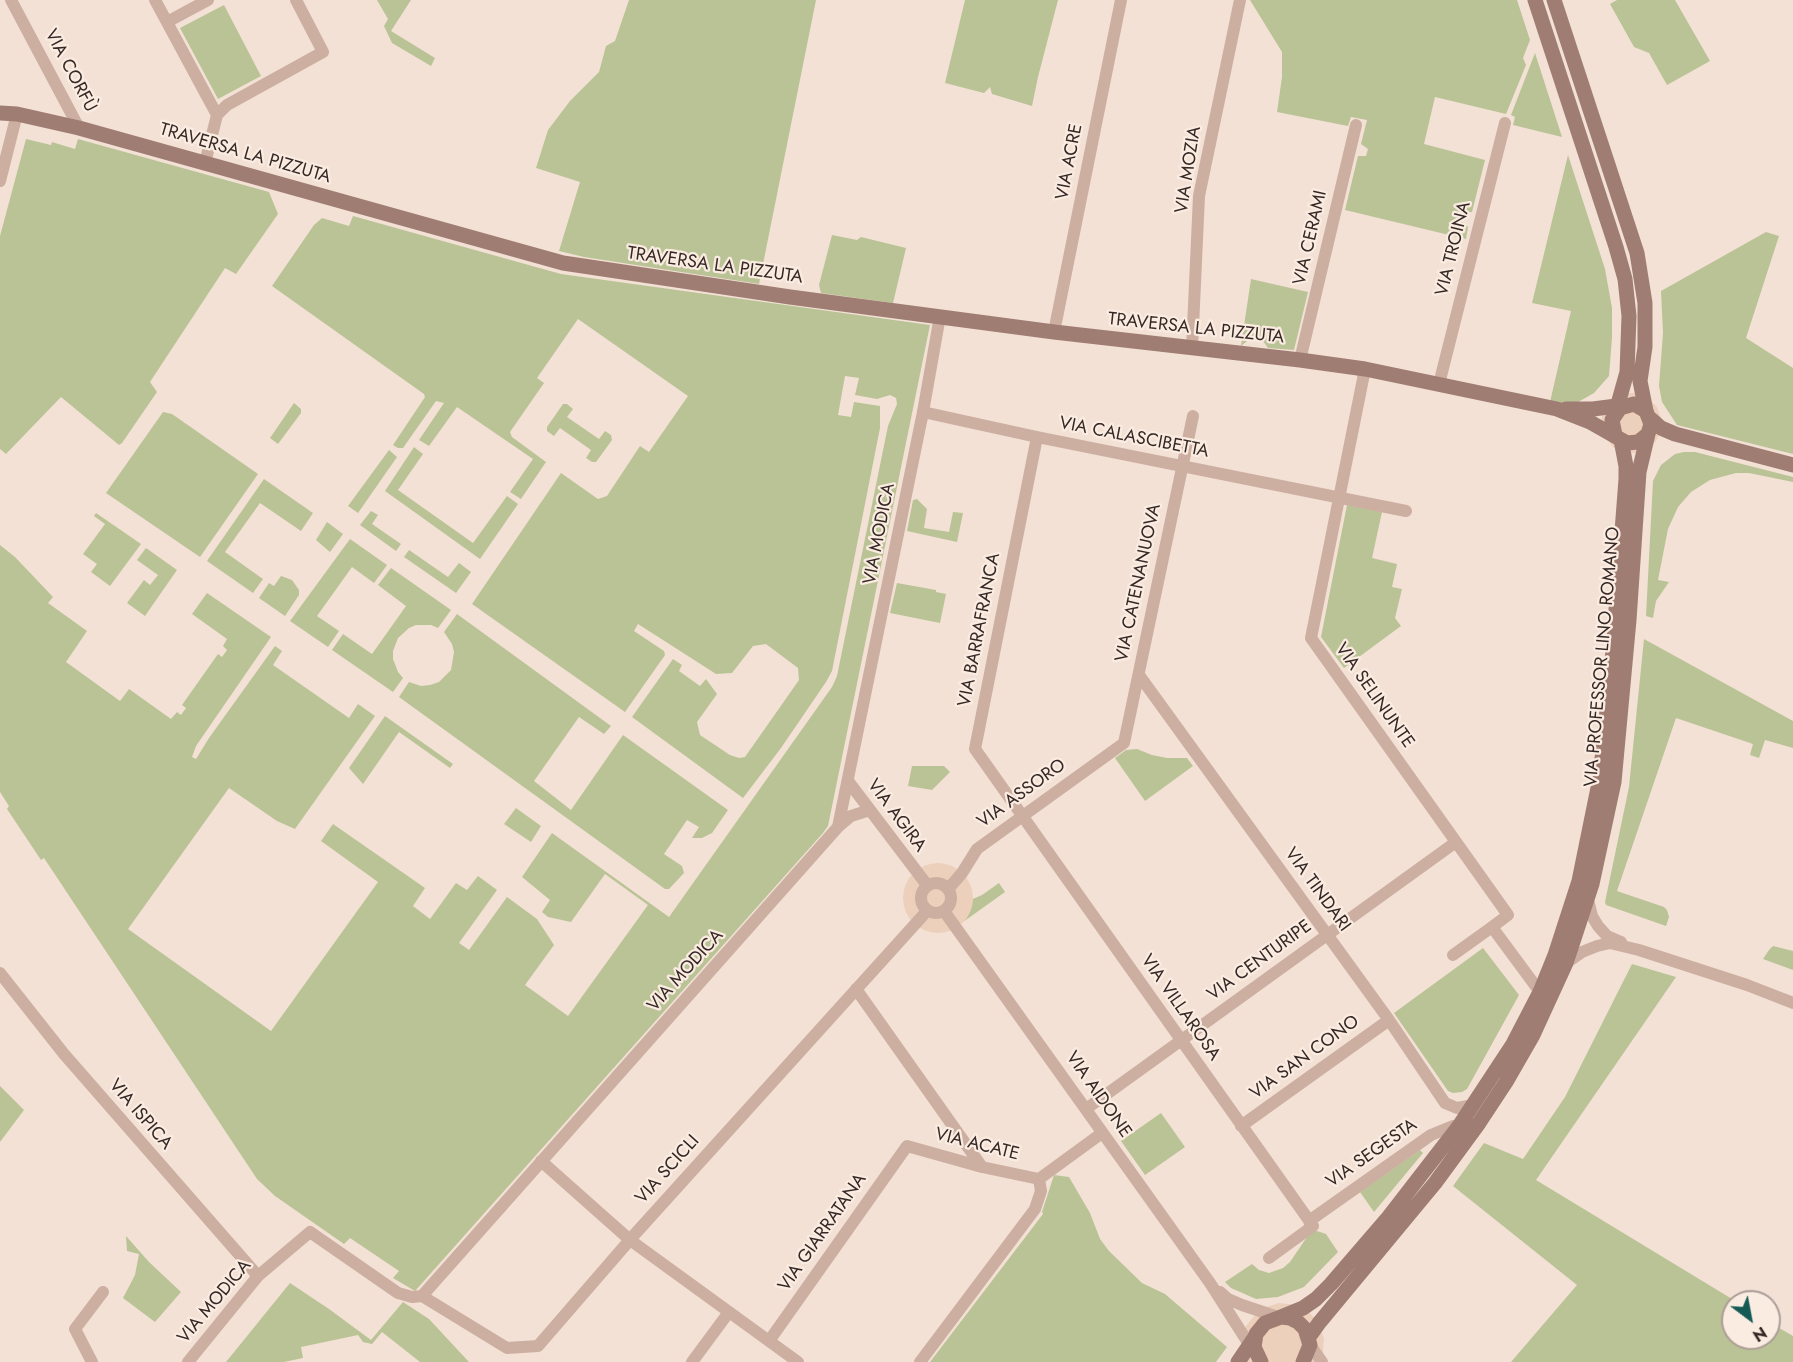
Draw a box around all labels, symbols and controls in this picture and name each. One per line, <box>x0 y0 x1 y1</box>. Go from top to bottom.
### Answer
street label: VIA CORFÙ <box>39 26 101 116</box>
street label: TRAVERSA LA PIZZUTA <box>157 119 333 189</box>
street label: VIA ACRE <box>1052 122 1088 202</box>
street label: VIA MOZIA <box>1171 125 1207 215</box>
street label: VIA CERAMI <box>1290 188 1332 288</box>
street label: VIA TROINA <box>1432 200 1476 298</box>
street label: TRAVERSA LA PIZZUTA <box>626 243 804 289</box>
street label: TRAVERSA LA PIZZUTA <box>1107 309 1285 349</box>
street label: VIA CALASCIBETTA <box>1057 413 1211 463</box>
street label: VIA MODICA <box>860 481 900 587</box>
street label: VIA CATENANUOVA <box>1112 502 1166 664</box>
street label: VIA PROFESSOR LINO ROMANO <box>1581 526 1625 788</box>
street label: VIA BARRAFRANCA <box>955 551 1005 709</box>
street label: VIA SELINUNTE <box>1330 639 1418 753</box>
street label: VIA ASSORO <box>974 755 1070 833</box>
street label: VIA AGIRA <box>862 775 930 857</box>
street label: VIA TINDARI <box>1279 844 1355 936</box>
street label: VIA CENTURIPE <box>1204 916 1316 1006</box>
street label: VIA MODICA <box>644 926 728 1016</box>
street label: VIA VILLAROSA <box>1135 951 1225 1065</box>
street label: VIA SAN CONO <box>1246 1011 1364 1105</box>
street label: VIA AIDONE <box>1060 1048 1136 1142</box>
street label: VIA ISPICA <box>104 1075 176 1155</box>
street label: VIA SEGESTA <box>1323 1115 1421 1193</box>
street label: VIA ACATE <box>933 1124 1021 1166</box>
street label: VIA SCICLI <box>632 1131 704 1209</box>
street label: VIA GIARRATANA <box>774 1170 872 1296</box>
street label: VIA MODICA <box>174 1256 256 1348</box>
north arrow <box>1721 1290 1781 1350</box>
text: N <box>1748 1321 1771 1347</box>

